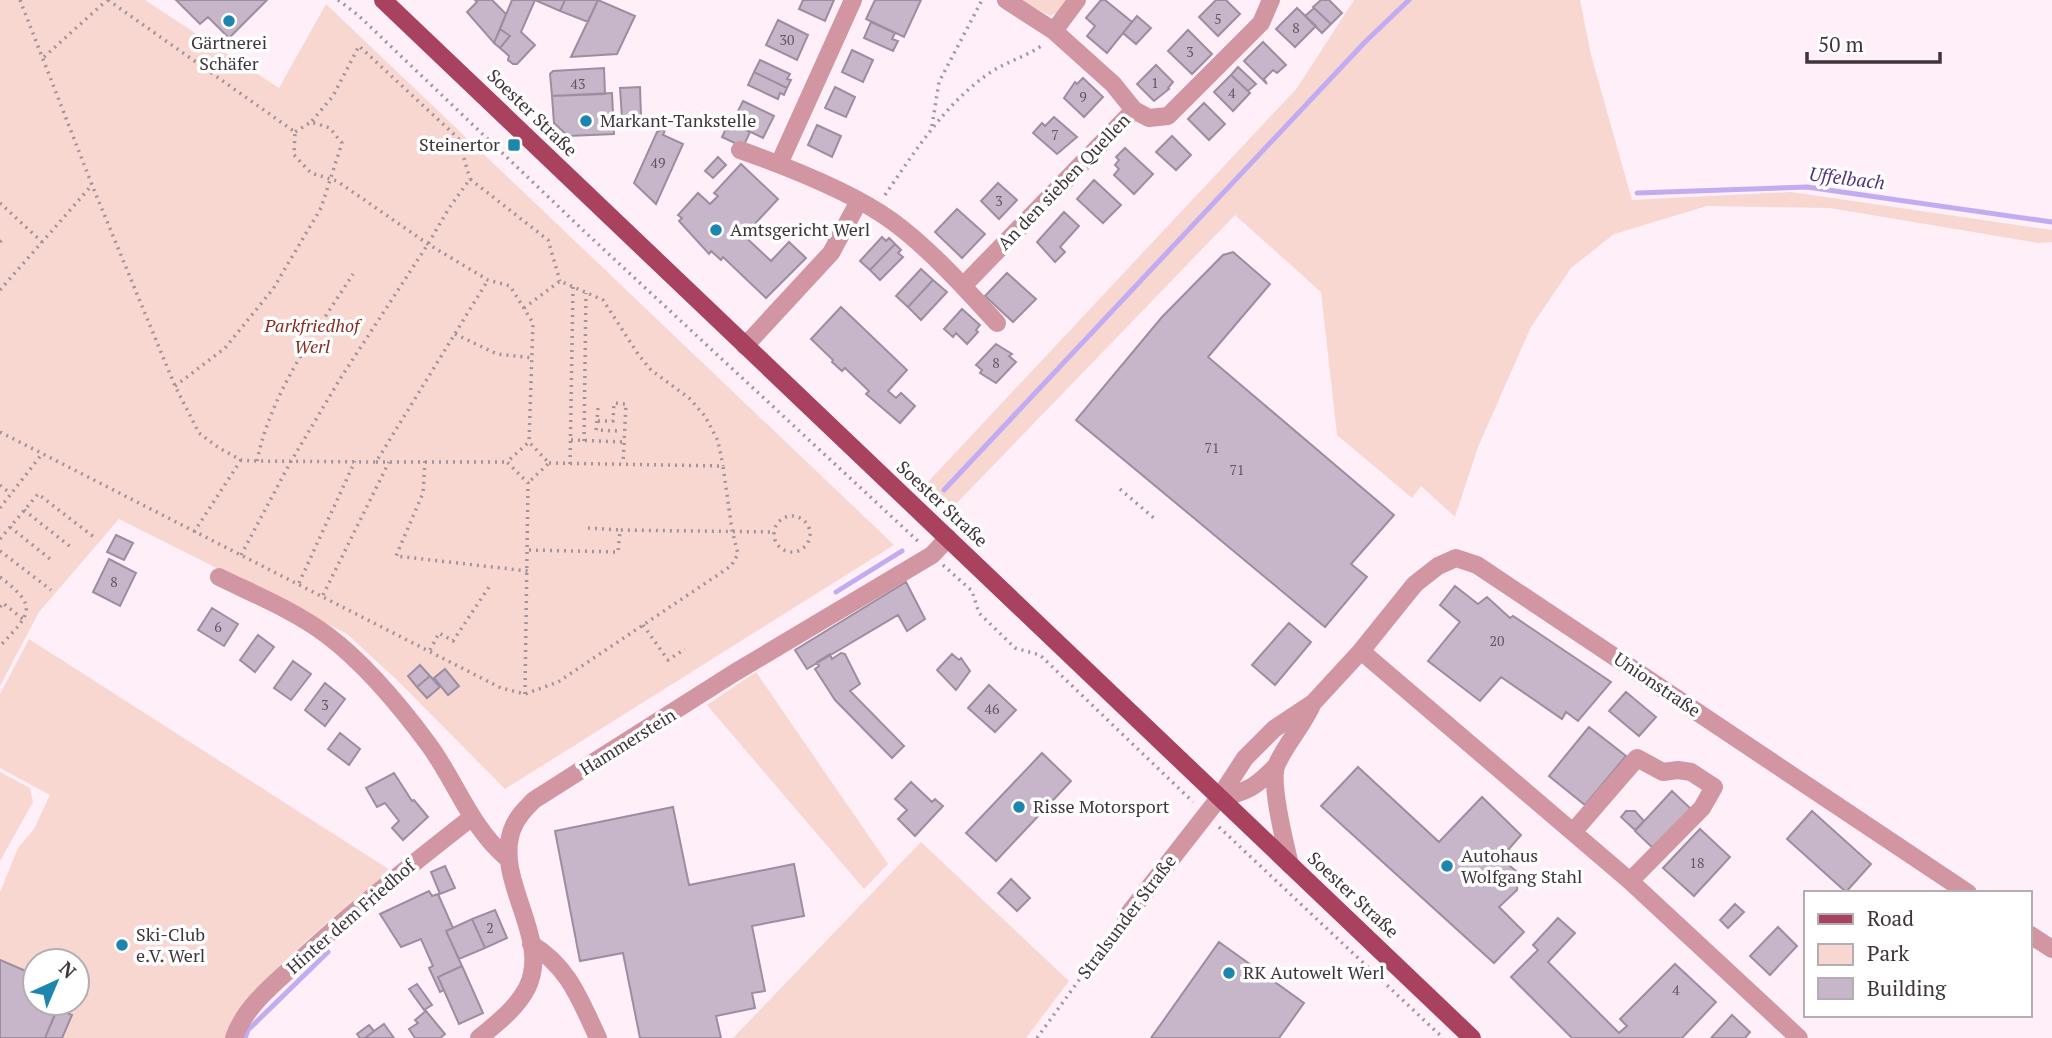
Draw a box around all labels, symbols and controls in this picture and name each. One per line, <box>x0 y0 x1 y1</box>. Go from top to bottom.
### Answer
house number: 5 <box>1214 9 1222 28</box>
marker: Gärtnerei Schäfer <box>221 13 237 29</box>
house number: 8 <box>1292 18 1300 37</box>
scale bar <box>1807 21 1940 65</box>
place label: Gärtnerei Schäfer <box>191 30 267 75</box>
house number: 30 <box>780 30 794 49</box>
text: 50 m <box>1818 30 1864 58</box>
house number: 3 <box>1186 42 1194 61</box>
street label: Soester Straße <box>483 63 583 161</box>
house number: 1 <box>1151 73 1159 92</box>
house number: 43 <box>571 74 585 93</box>
house number: 4 <box>1228 83 1236 102</box>
house number: 9 <box>1079 87 1087 106</box>
place label: Markant-Tankstelle <box>600 108 756 132</box>
street label: An den sieben Quellen <box>992 108 1135 255</box>
marker: Markant-Tankstelle <box>578 113 594 129</box>
house number: 7 <box>1051 125 1059 144</box>
place label: Steinertor <box>419 132 500 156</box>
marker: Steinertor <box>506 137 522 153</box>
house number: 49 <box>651 153 665 172</box>
water label: Uffelbach <box>1808 160 1887 195</box>
house number: 3 <box>995 191 1003 210</box>
place label: Amtsgericht Werl <box>730 217 870 241</box>
marker: Amtsgericht Werl <box>708 222 724 238</box>
park label: Parkfriedhof Werl <box>264 313 363 358</box>
house number: 8 <box>992 353 1000 372</box>
house number: 71 <box>1205 438 1219 457</box>
street label: Soester Straße <box>892 455 993 552</box>
house number: 71 <box>1230 460 1244 479</box>
house number: 8 <box>110 572 118 591</box>
house number: 6 <box>214 617 222 636</box>
house number: 20 <box>1490 631 1504 650</box>
street label: Unionstraße <box>1609 646 1706 722</box>
house number: 3 <box>321 695 329 714</box>
house number: 46 <box>985 699 1000 718</box>
street label: Hammerstein <box>575 702 680 780</box>
place label: Risse Motorsport <box>1033 794 1170 818</box>
marker: Risse Motorsport <box>1011 799 1027 815</box>
place label: Autohaus Wolfgang Stahl <box>1461 843 1582 888</box>
street label: Soester Straße <box>1303 846 1404 943</box>
street label: Stralsunder Straße <box>1072 849 1181 983</box>
street label: Hinter dem Friedhof <box>281 853 421 979</box>
house number: 18 <box>1690 853 1704 872</box>
marker: Autohaus Wolfgang Stahl <box>1439 858 1455 874</box>
legend <box>1804 891 2031 1017</box>
text: Road <box>1867 904 1914 932</box>
house number: 2 <box>486 918 494 937</box>
place label: Ski-Club e.V. Werl <box>136 922 205 967</box>
marker: Ski-Club e.V. Werl <box>114 937 130 953</box>
text: Park <box>1867 939 1909 967</box>
north arrow <box>21 947 91 1017</box>
text: N <box>54 955 82 984</box>
place label: RK Autowelt Werl <box>1243 960 1385 984</box>
marker: RK Autowelt Werl <box>1221 965 1237 981</box>
text: Building <box>1867 974 1947 1002</box>
house number: 4 <box>1672 980 1680 999</box>

